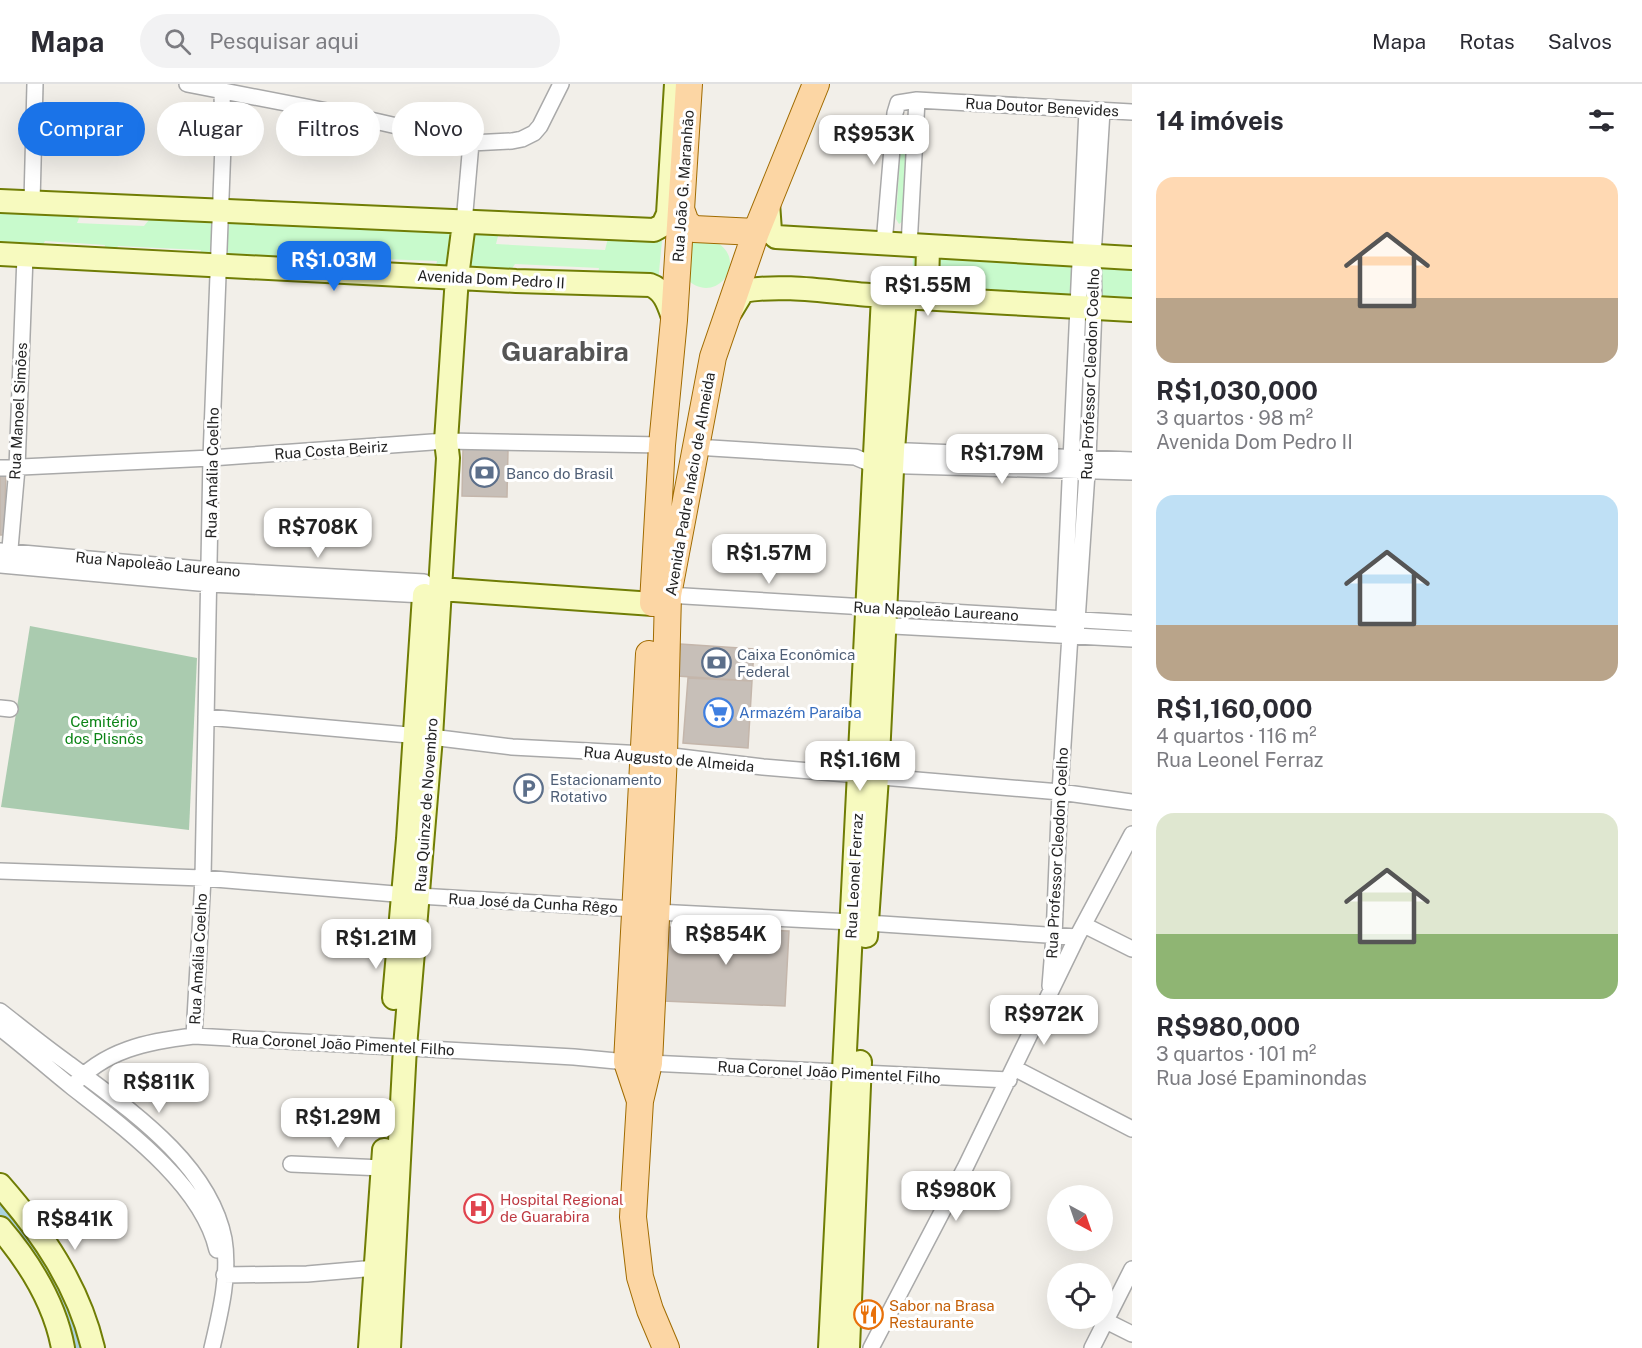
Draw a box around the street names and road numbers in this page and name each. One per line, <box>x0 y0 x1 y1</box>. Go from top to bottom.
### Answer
street label: Rua Doutor Benevides <box>965 94 1119 120</box>
street label: Rua João G. Maranhão <box>669 109 697 263</box>
street label: Avenida Dom Pedro II <box>417 267 565 291</box>
street label: Rua Professor Cleodon Coelho <box>1078 268 1102 480</box>
street label: Rua Manoel Simões <box>6 342 30 480</box>
street label: Avenida Padre Inácio de Almeida <box>662 371 718 597</box>
street label: Rua Amália Coelho <box>202 407 222 539</box>
street label: Rua Costa Beiriz <box>274 438 388 462</box>
street label: Rua Napoleão Laureano <box>75 548 241 580</box>
street label: Rua Napoleão Laureano <box>853 598 1019 624</box>
street label: Rua Quinze de Novembro <box>411 717 441 893</box>
street label: Rua Augusto de Almeida <box>583 743 755 775</box>
street label: Rua Professor Cleodon Coelho <box>1043 747 1071 959</box>
street label: Rua Leonel Ferraz <box>842 813 866 939</box>
street label: Rua José da Cunha Rêgo <box>448 890 618 916</box>
street label: Rua Amália Coelho <box>186 893 210 1025</box>
street label: Rua Coronel João Pimentel Filho <box>231 1030 455 1058</box>
street label: Rua Coronel João Pimentel Filho <box>717 1058 941 1086</box>

